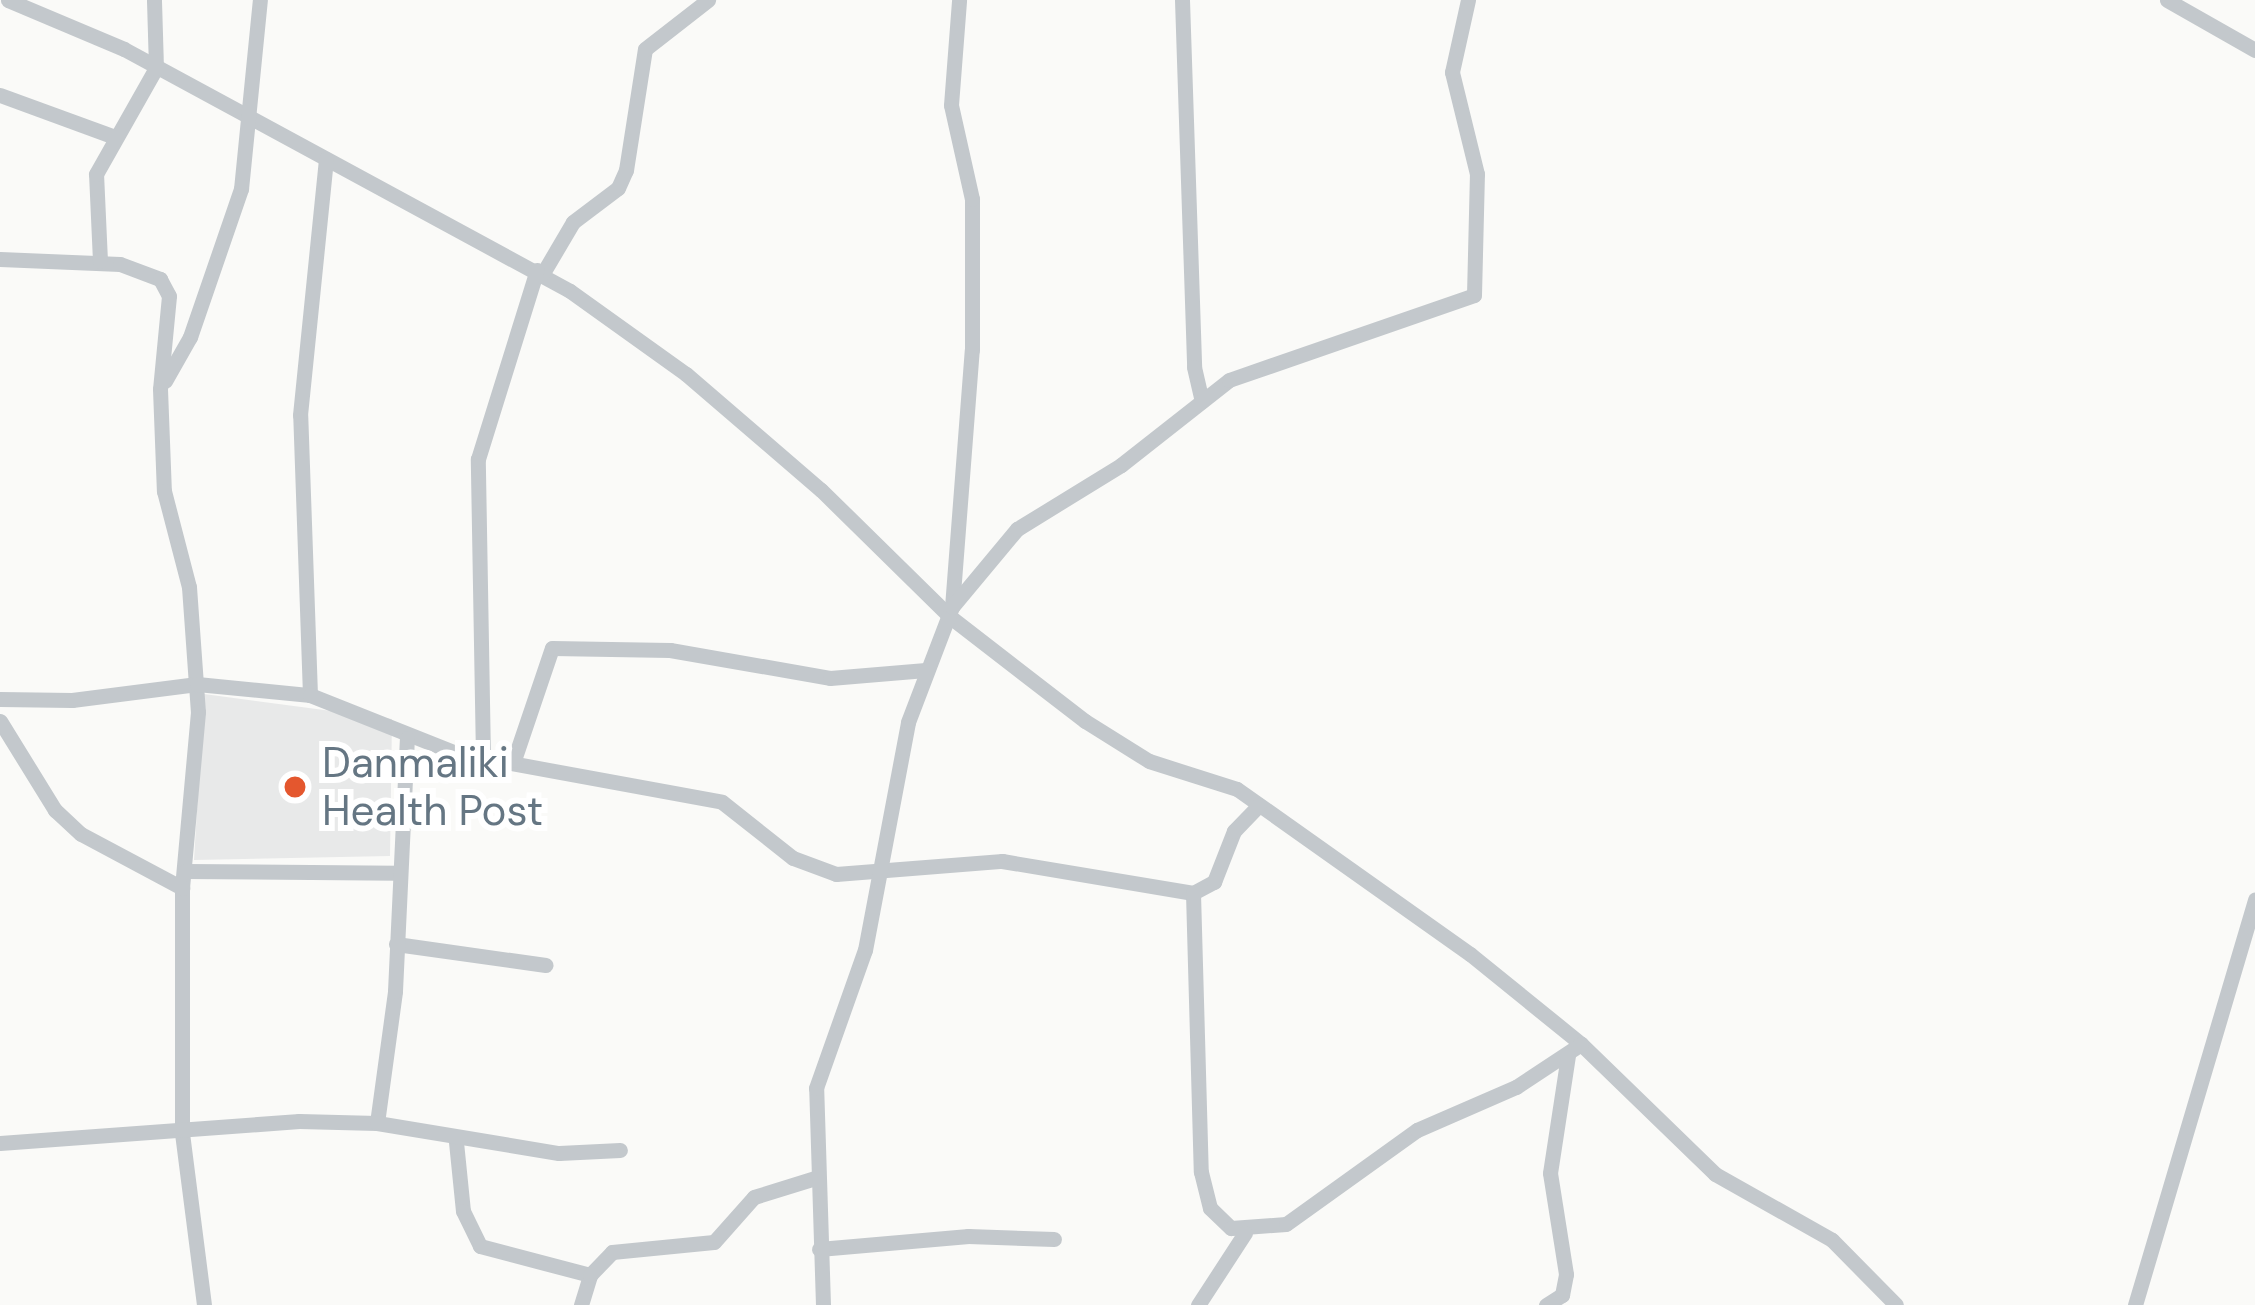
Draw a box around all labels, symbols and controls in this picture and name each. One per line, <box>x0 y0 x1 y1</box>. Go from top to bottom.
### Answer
place label: Danmaliki Health Post <box>322 738 543 837</box>
marker: Danmaliki Health Post <box>279 771 311 803</box>

